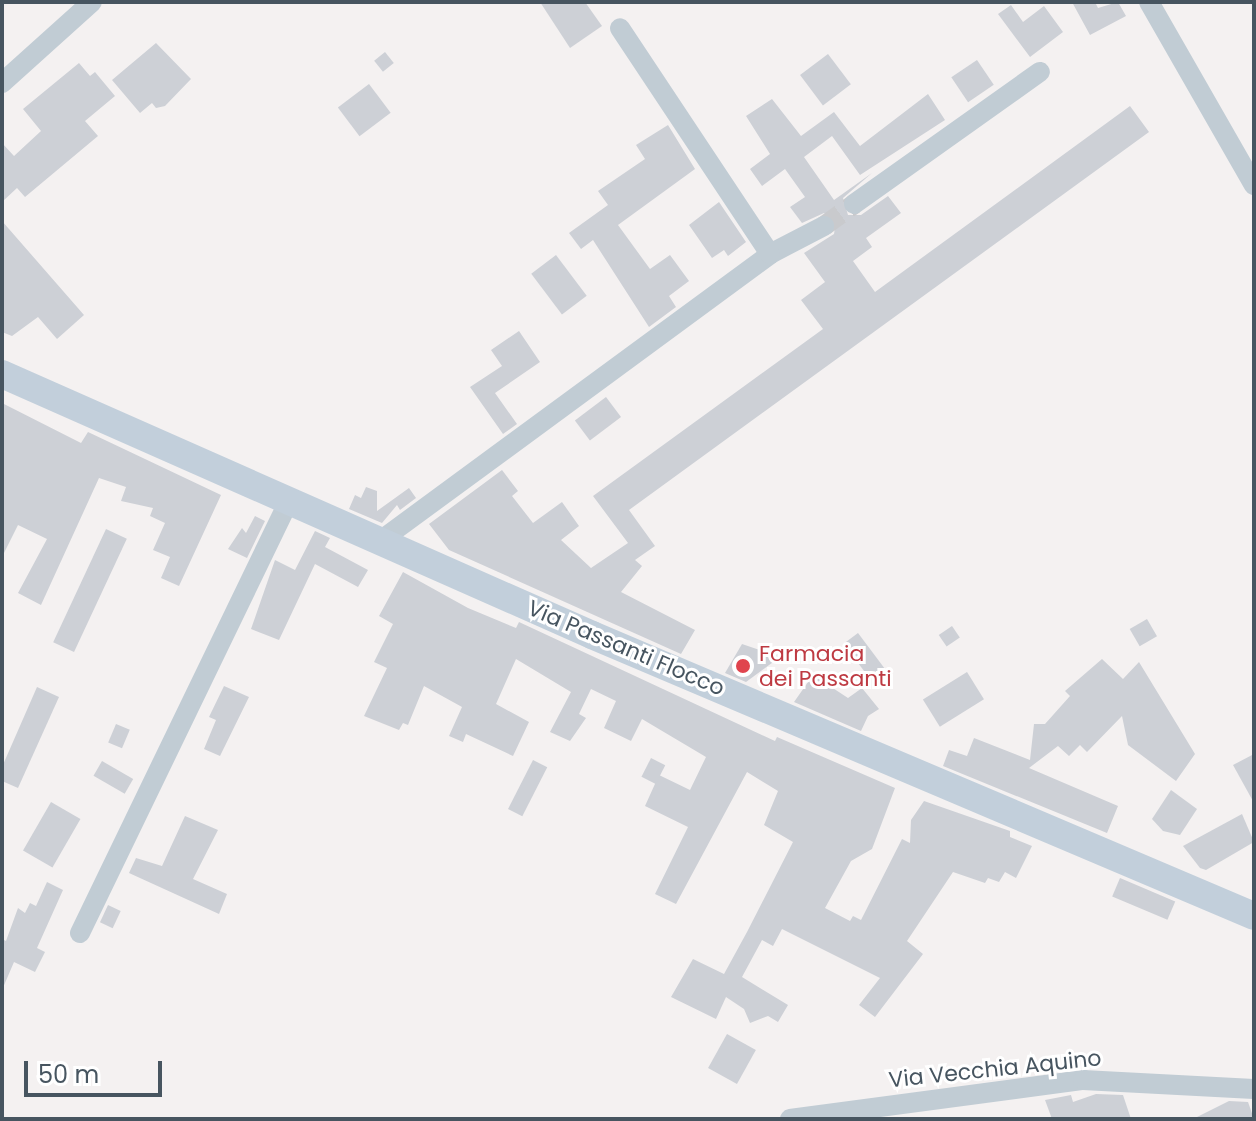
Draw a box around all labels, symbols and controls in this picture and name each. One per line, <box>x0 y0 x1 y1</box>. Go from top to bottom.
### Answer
street label: Via Passanti Flocco <box>524 595 728 701</box>
place label: Farmacia dei Passanti <box>759 640 892 692</box>
marker: Farmacia dei Passanti <box>734 657 752 675</box>
scale bar <box>28 1045 166 1095</box>
street label: Via Vecchia Aquino <box>887 1045 1103 1093</box>
text: 50 m <box>38 1058 99 1091</box>

